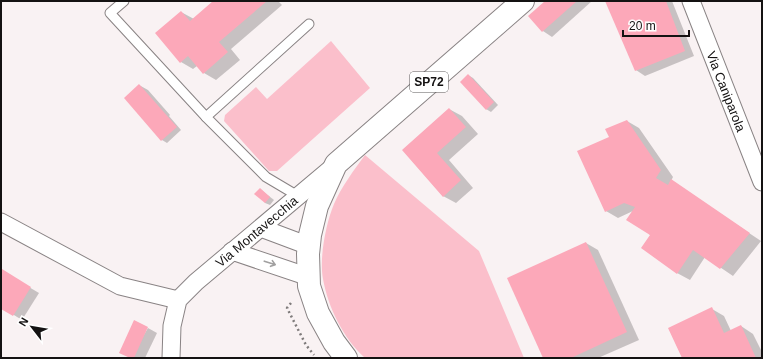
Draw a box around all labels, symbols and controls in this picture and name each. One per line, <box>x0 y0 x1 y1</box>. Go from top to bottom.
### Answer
scale bar <box>623 12 689 38</box>
text: 20 m <box>629 19 656 33</box>
street label: Via Caniparola <box>703 49 749 135</box>
road number: SP72 <box>410 72 448 92</box>
street label: Via Montavecchia <box>213 192 301 270</box>
one-way arrow <box>263 260 276 267</box>
north arrow <box>12 307 52 347</box>
text: N <box>16 315 31 328</box>

